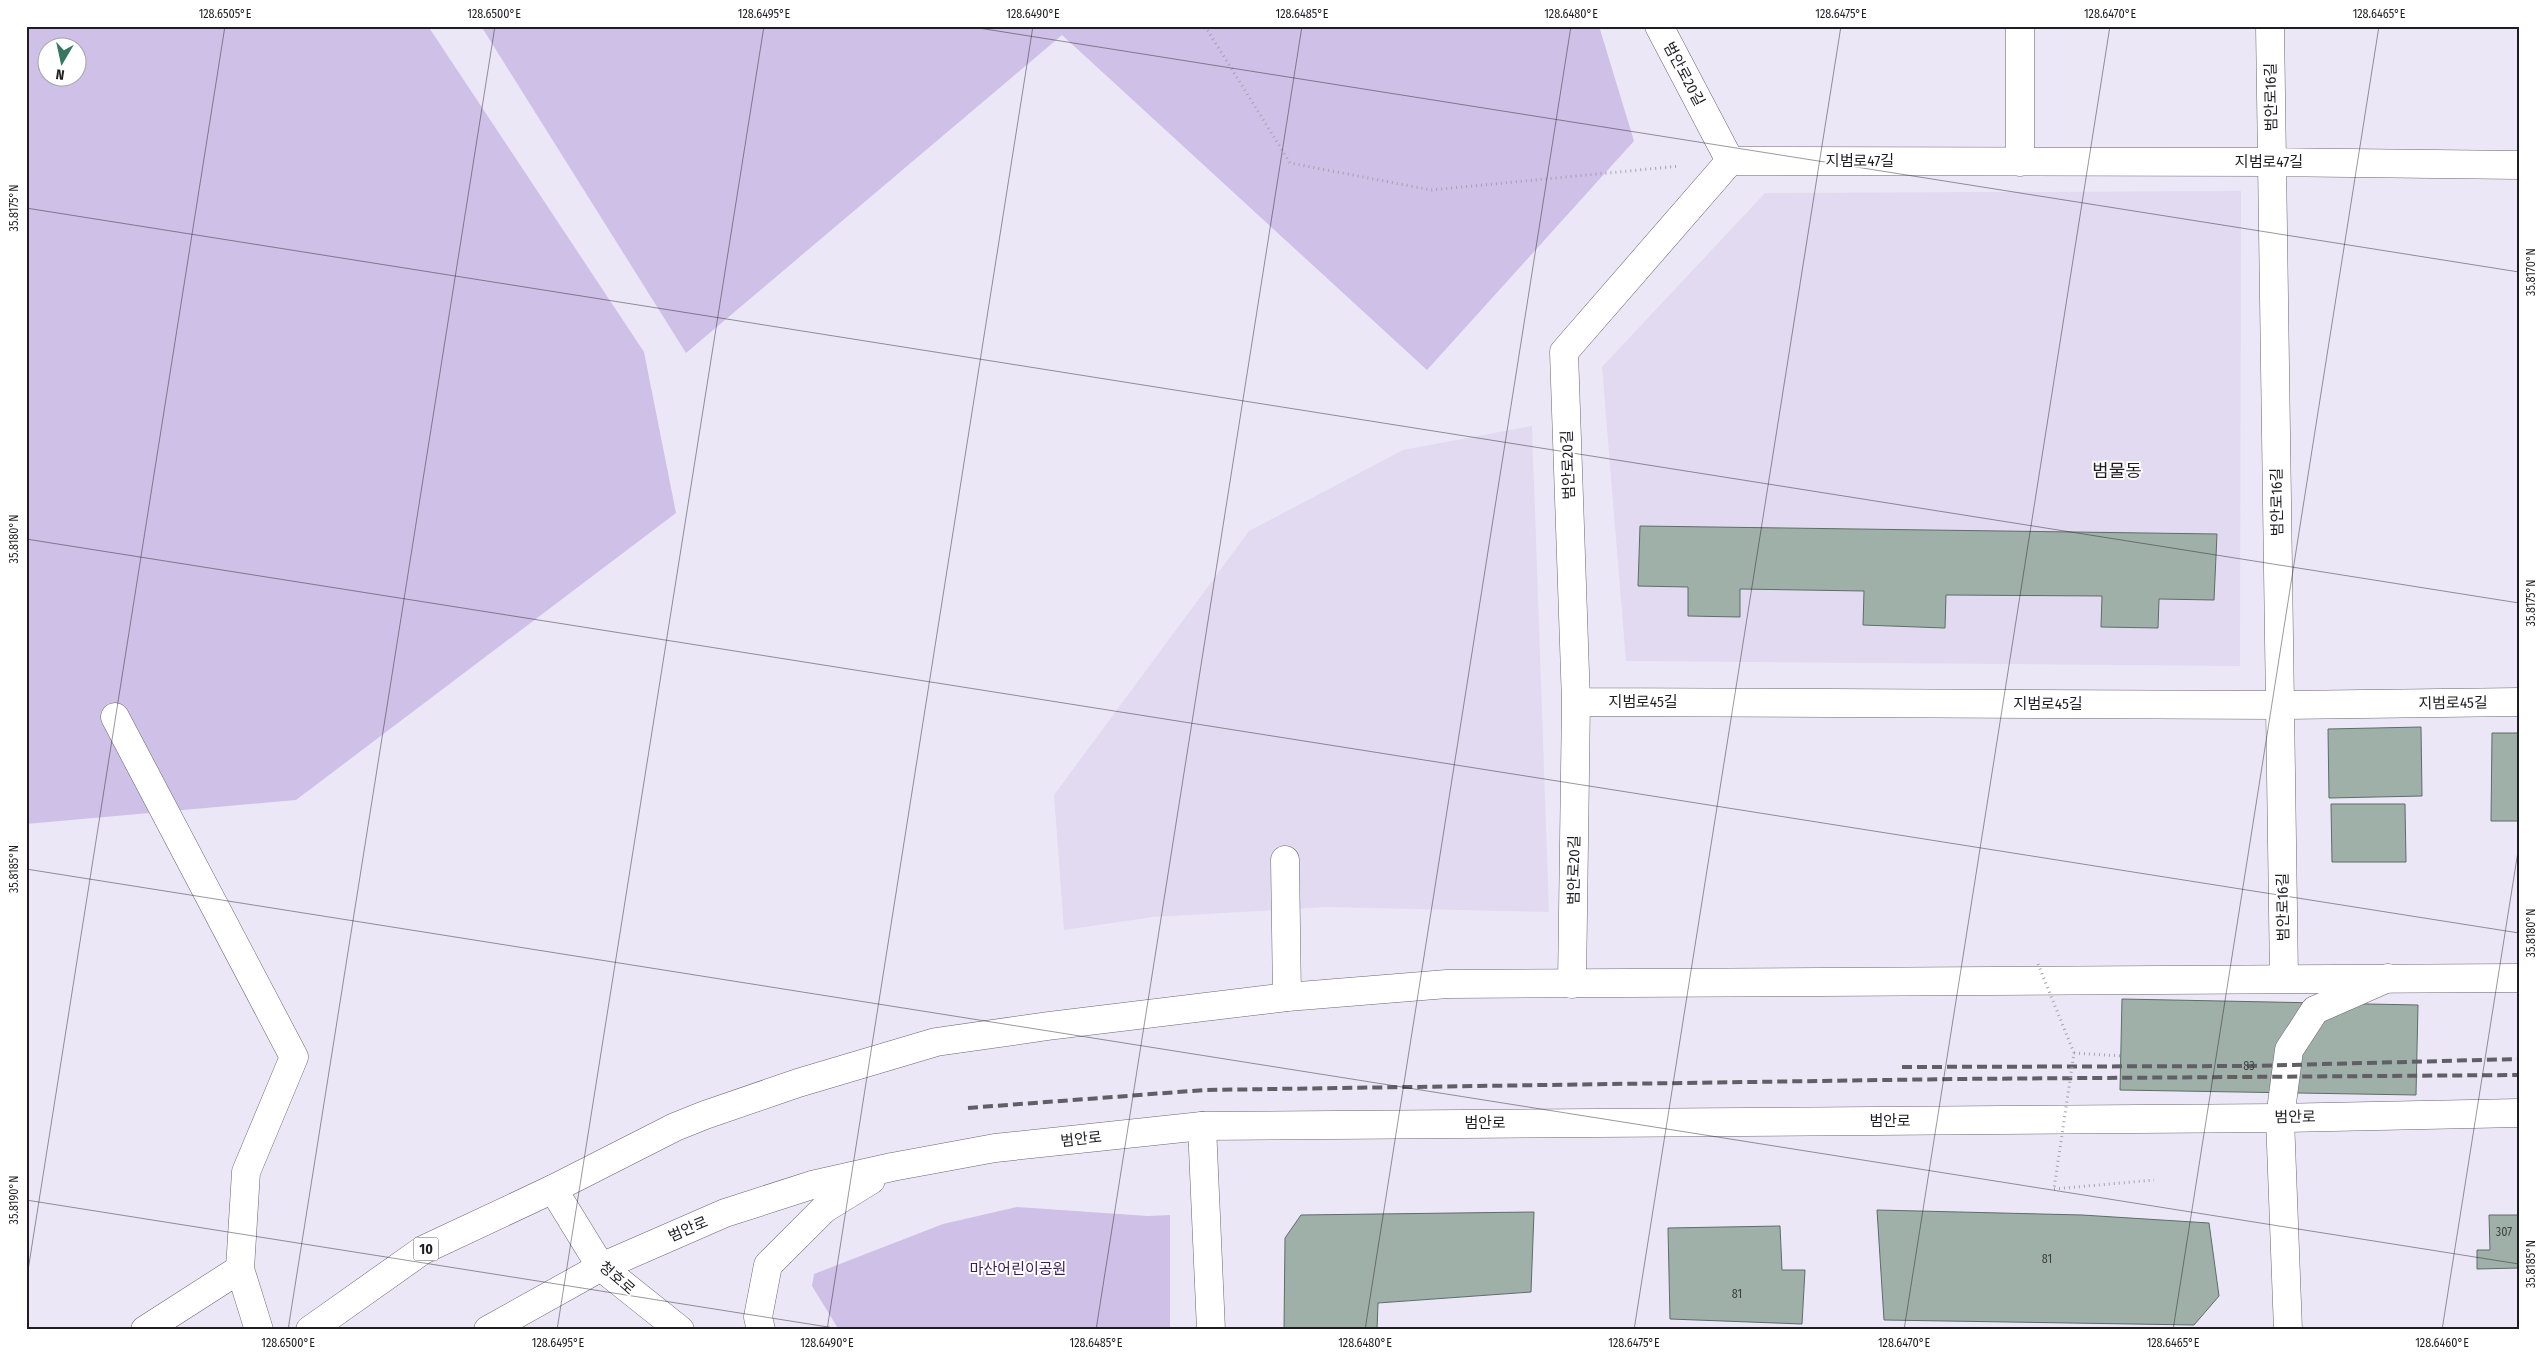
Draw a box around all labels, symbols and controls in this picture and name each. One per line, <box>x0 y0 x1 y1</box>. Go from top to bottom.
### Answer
text: 128.6505°E <box>199 7 252 21</box>
text: 128.6500°E <box>467 7 521 21</box>
text: 128.6495°E <box>738 7 791 21</box>
text: 128.6490°E <box>1006 7 1060 21</box>
text: 128.6485°E <box>1276 7 1329 21</box>
text: 128.6480°E <box>1544 7 1598 21</box>
text: 128.6475°E <box>1815 7 1867 21</box>
text: 128.6470°E <box>2084 7 2136 21</box>
text: 128.6465°E <box>2353 7 2406 21</box>
north arrow <box>38 38 88 88</box>
street label: 범안로20길 <box>1660 39 1708 109</box>
street label: 범안로16길 <box>2261 63 2281 131</box>
text: N <box>55 65 66 83</box>
street label: 지범로47길 <box>1826 152 1894 170</box>
street label: 지범로47길 <box>2235 153 2303 171</box>
text: 35.8175°N <box>7 185 21 231</box>
text: 35.8170°N <box>2524 248 2538 296</box>
street label: 범안로20길 <box>1558 430 1578 500</box>
district label: 범물동 <box>2092 460 2142 482</box>
street label: 범안로16길 <box>2267 468 2287 536</box>
text: 35.8180°N <box>7 514 21 564</box>
text: 35.8175°N <box>2524 580 2538 626</box>
street label: 지범로45길 <box>1608 693 1678 711</box>
street label: 지범로45길 <box>2418 693 2488 713</box>
street label: 지범로45길 <box>2013 695 2083 713</box>
street label: 범안로20길 <box>1564 835 1584 905</box>
text: 35.8185°N <box>7 845 21 893</box>
street label: 범안로16길 <box>2273 873 2293 941</box>
text: 35.8180°N <box>2524 908 2538 958</box>
house number: 83 <box>2243 1059 2255 1073</box>
street label: 범안로 <box>2274 1108 2316 1126</box>
street label: 범안로 <box>1869 1112 1911 1130</box>
street label: 범안로 <box>1464 1114 1506 1132</box>
street label: 범안로 <box>1059 1128 1103 1150</box>
text: 35.8190°N <box>7 1176 21 1224</box>
street label: 범안로 <box>665 1213 711 1245</box>
house number: 307 <box>2496 1225 2512 1239</box>
road number: 10 <box>414 1238 438 1260</box>
text: 35.8185°N <box>2524 1240 2538 1288</box>
house number: 81 <box>2042 1252 2052 1266</box>
street label: 청호로 <box>595 1258 639 1298</box>
park label: 마산어린이공원 <box>970 1260 1066 1278</box>
house number: 81 <box>1732 1287 1742 1301</box>
text: 128.6500°E <box>261 1336 315 1350</box>
text: 128.6495°E <box>532 1336 585 1350</box>
text: 128.6490°E <box>800 1336 854 1350</box>
text: 128.6485°E <box>1070 1336 1123 1350</box>
text: 128.6480°E <box>1338 1336 1392 1350</box>
text: 128.6475°E <box>1608 1336 1660 1350</box>
text: 128.6470°E <box>1878 1336 1930 1350</box>
text: 128.6465°E <box>2147 1336 2200 1350</box>
text: 128.6460°E <box>2415 1336 2469 1350</box>

